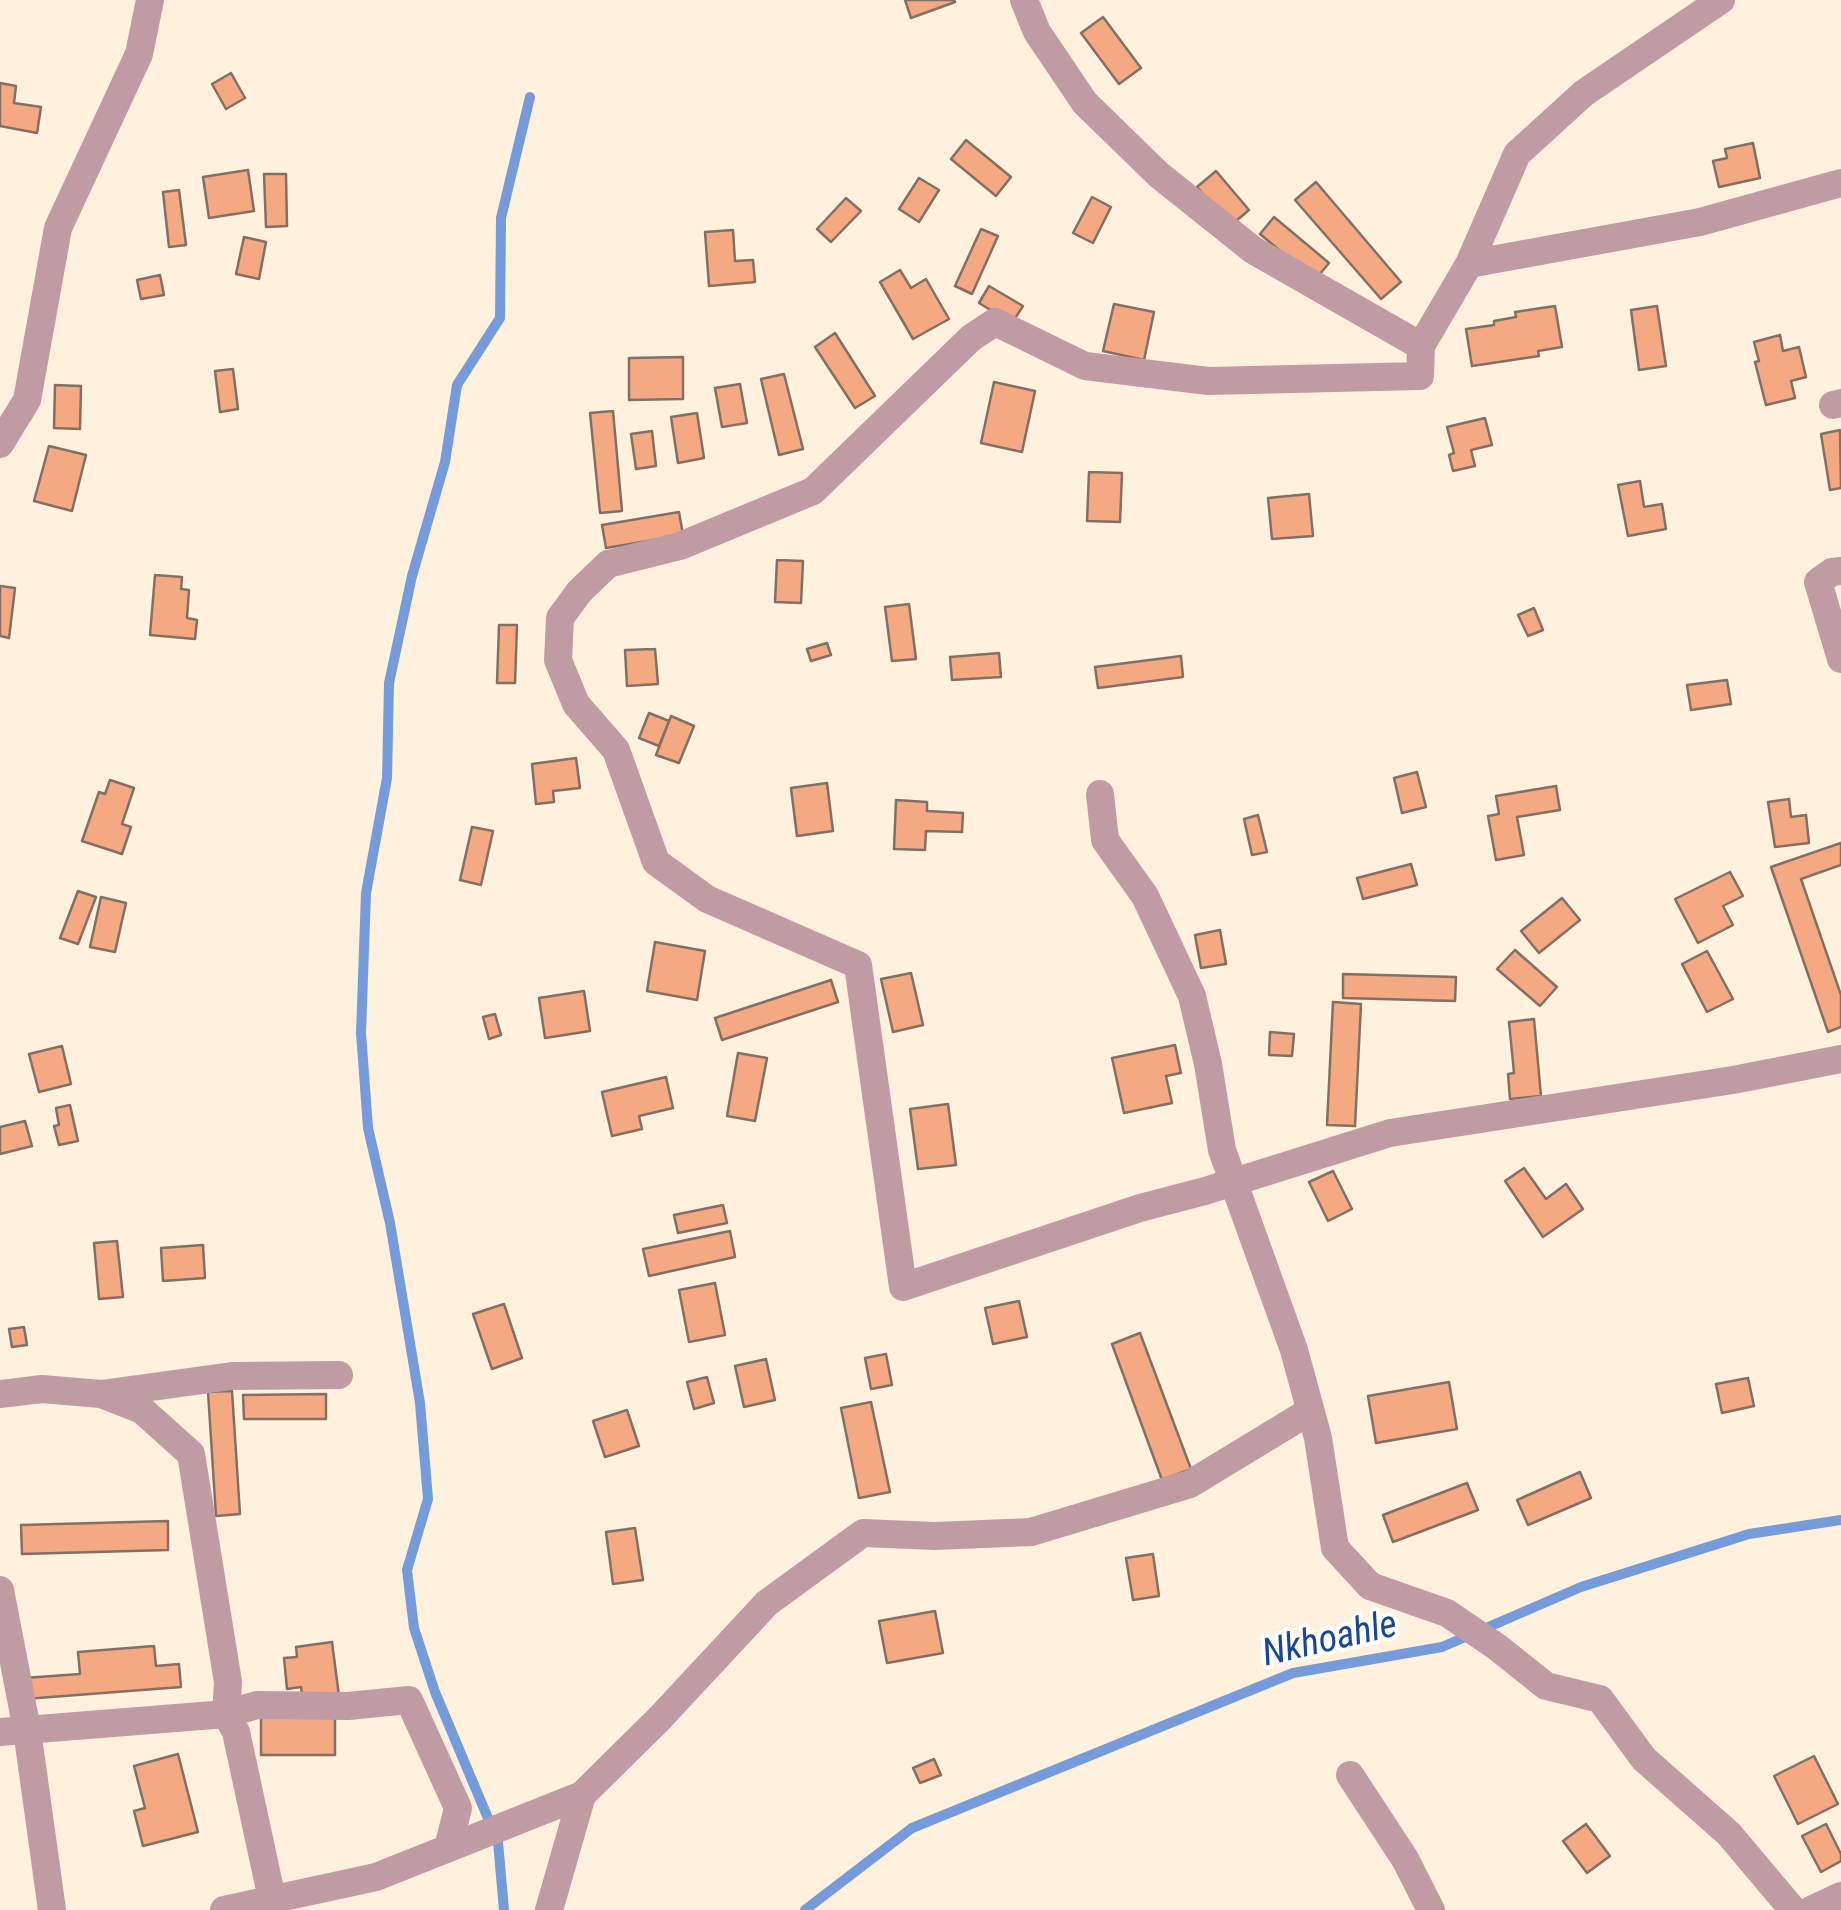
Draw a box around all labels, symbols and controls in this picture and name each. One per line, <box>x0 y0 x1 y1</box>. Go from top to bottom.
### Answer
water label: Nkhoahle <box>1258 1603 1402 1679</box>

